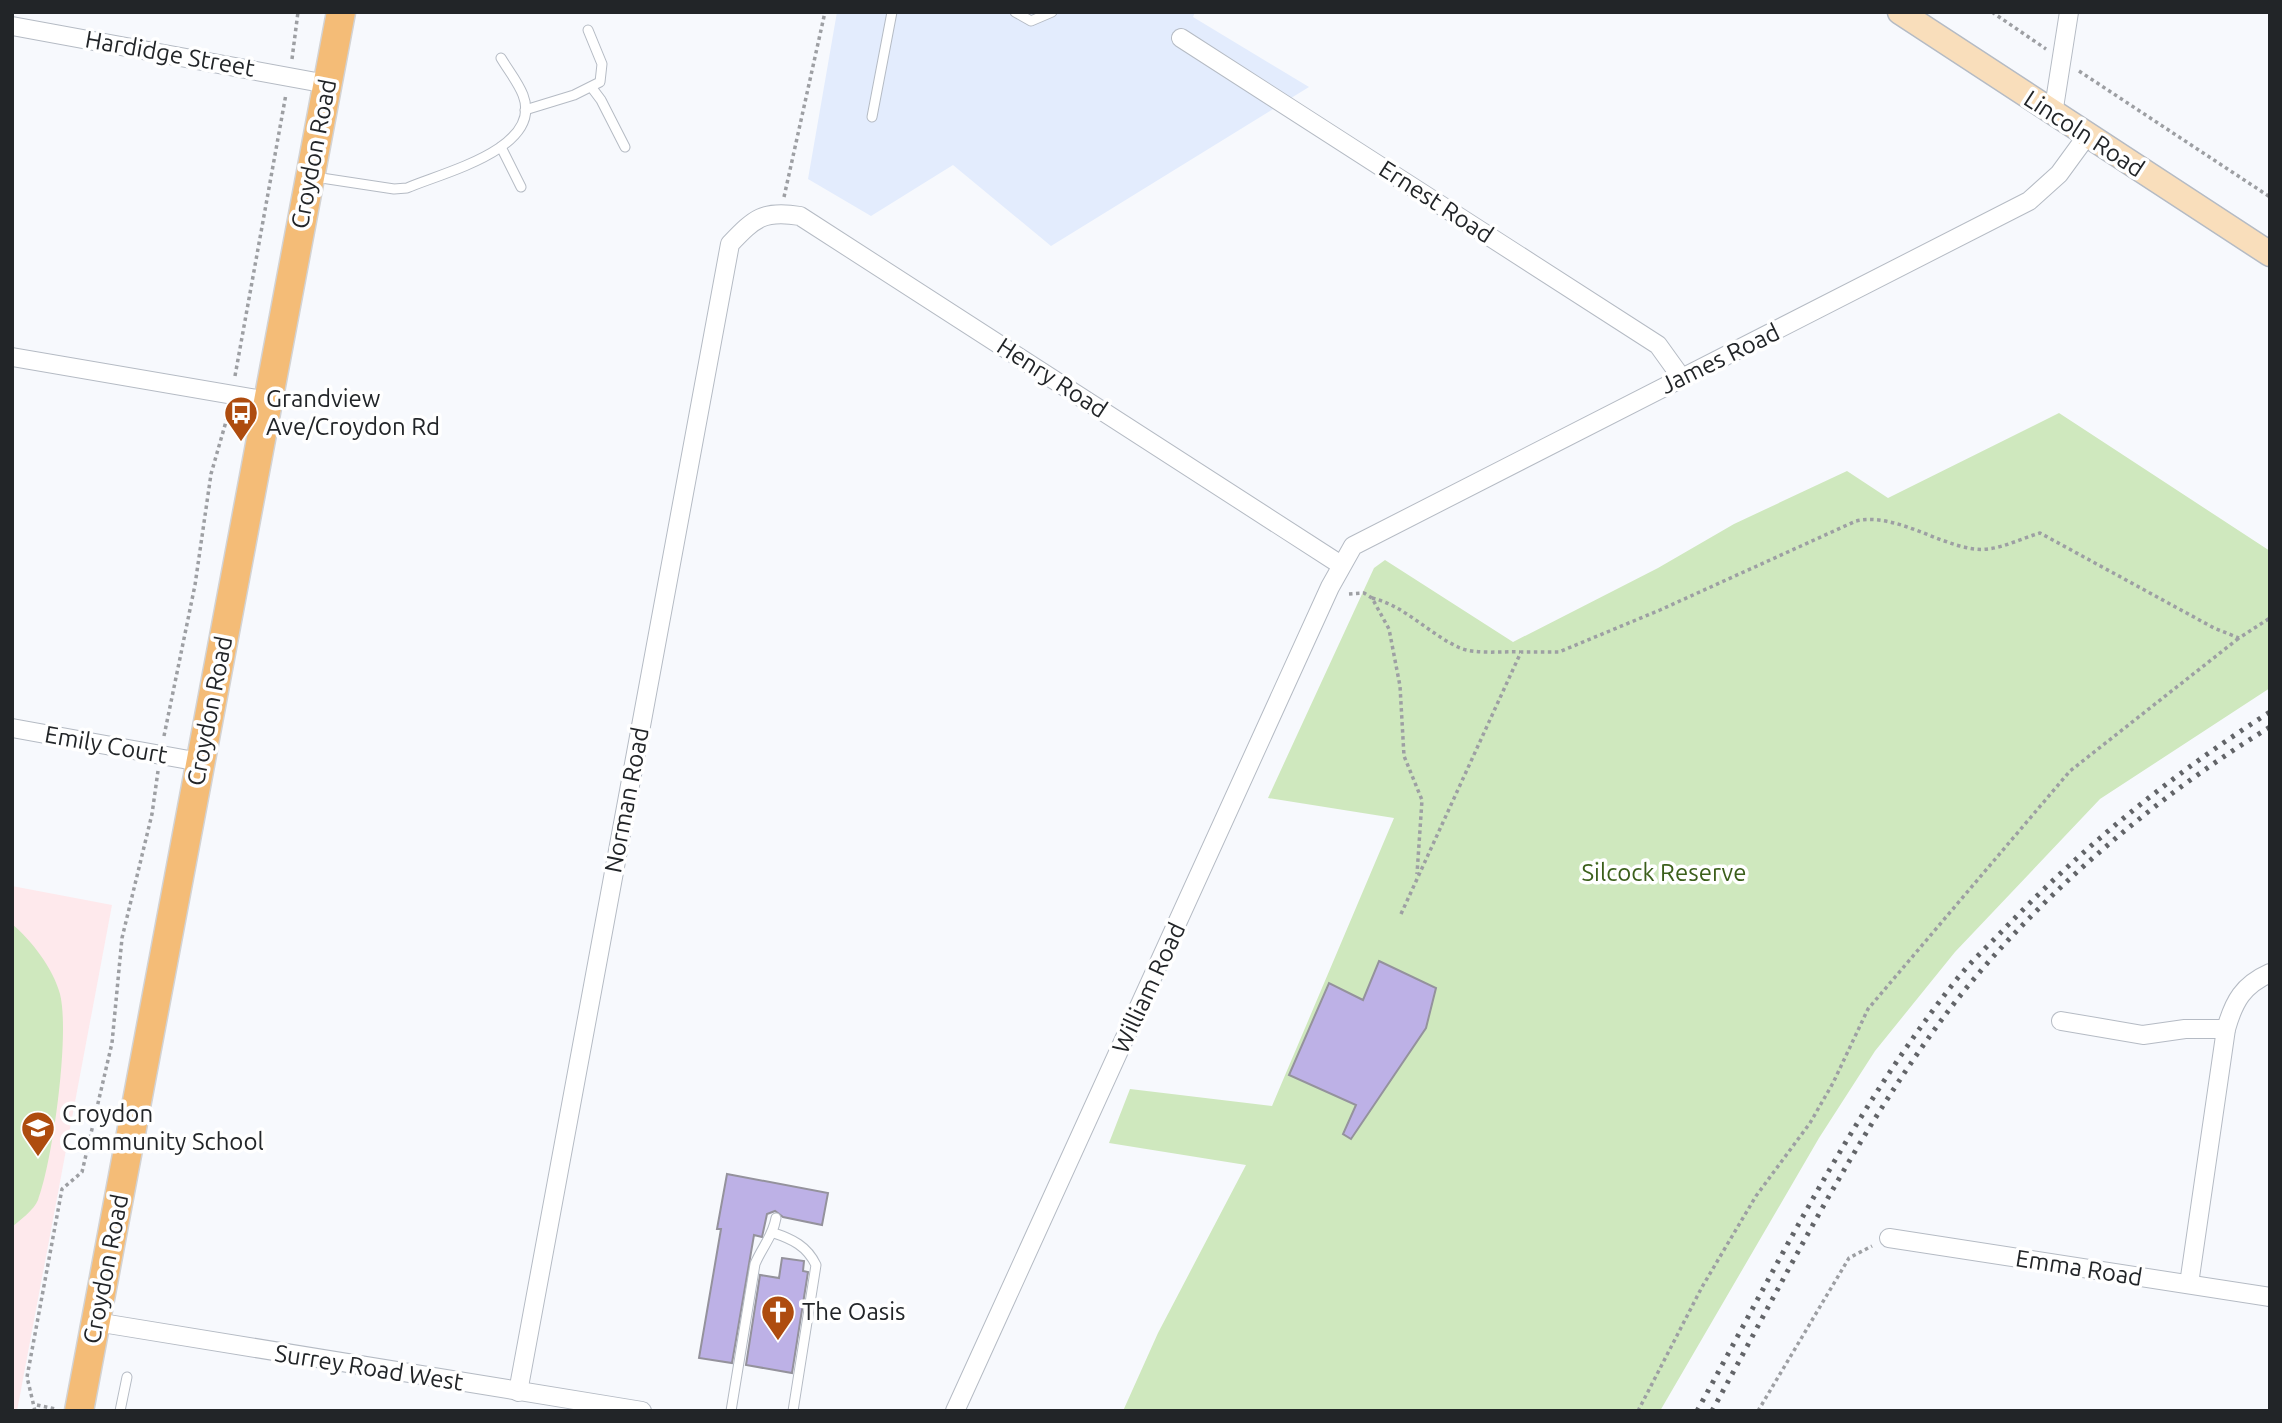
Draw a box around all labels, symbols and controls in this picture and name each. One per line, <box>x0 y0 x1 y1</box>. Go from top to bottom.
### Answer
street label: Hardidge Street <box>83 25 257 82</box>
street label: Croydon Road <box>286 77 341 231</box>
street label: Lincoln Road <box>2019 85 2149 182</box>
street label: Ernest Road <box>1374 155 1498 248</box>
street label: James Road <box>1656 318 1784 399</box>
street label: Henry Road <box>992 332 1112 423</box>
place label: Grandview Ave/Croydon Rd <box>266 385 440 440</box>
bus stop icon: Grandview Ave/Croydon Rd <box>222 394 260 443</box>
street label: Croydon Road <box>182 634 237 788</box>
street label: Emily Court <box>43 720 170 769</box>
street label: Norman Road <box>599 725 654 875</box>
park label: Silcock Reserve <box>1582 859 1746 886</box>
street label: William Road <box>1107 918 1191 1057</box>
place label: Croydon Community School <box>62 1100 264 1155</box>
school or university icon: Croydon Community School <box>19 1109 57 1158</box>
street label: Croydon Road <box>78 1192 133 1346</box>
street label: Emma Road <box>2014 1244 2144 1291</box>
church icon: The Oasis <box>759 1293 797 1342</box>
place label: The Oasis <box>802 1298 905 1325</box>
street label: Surrey Road West <box>273 1339 466 1396</box>

